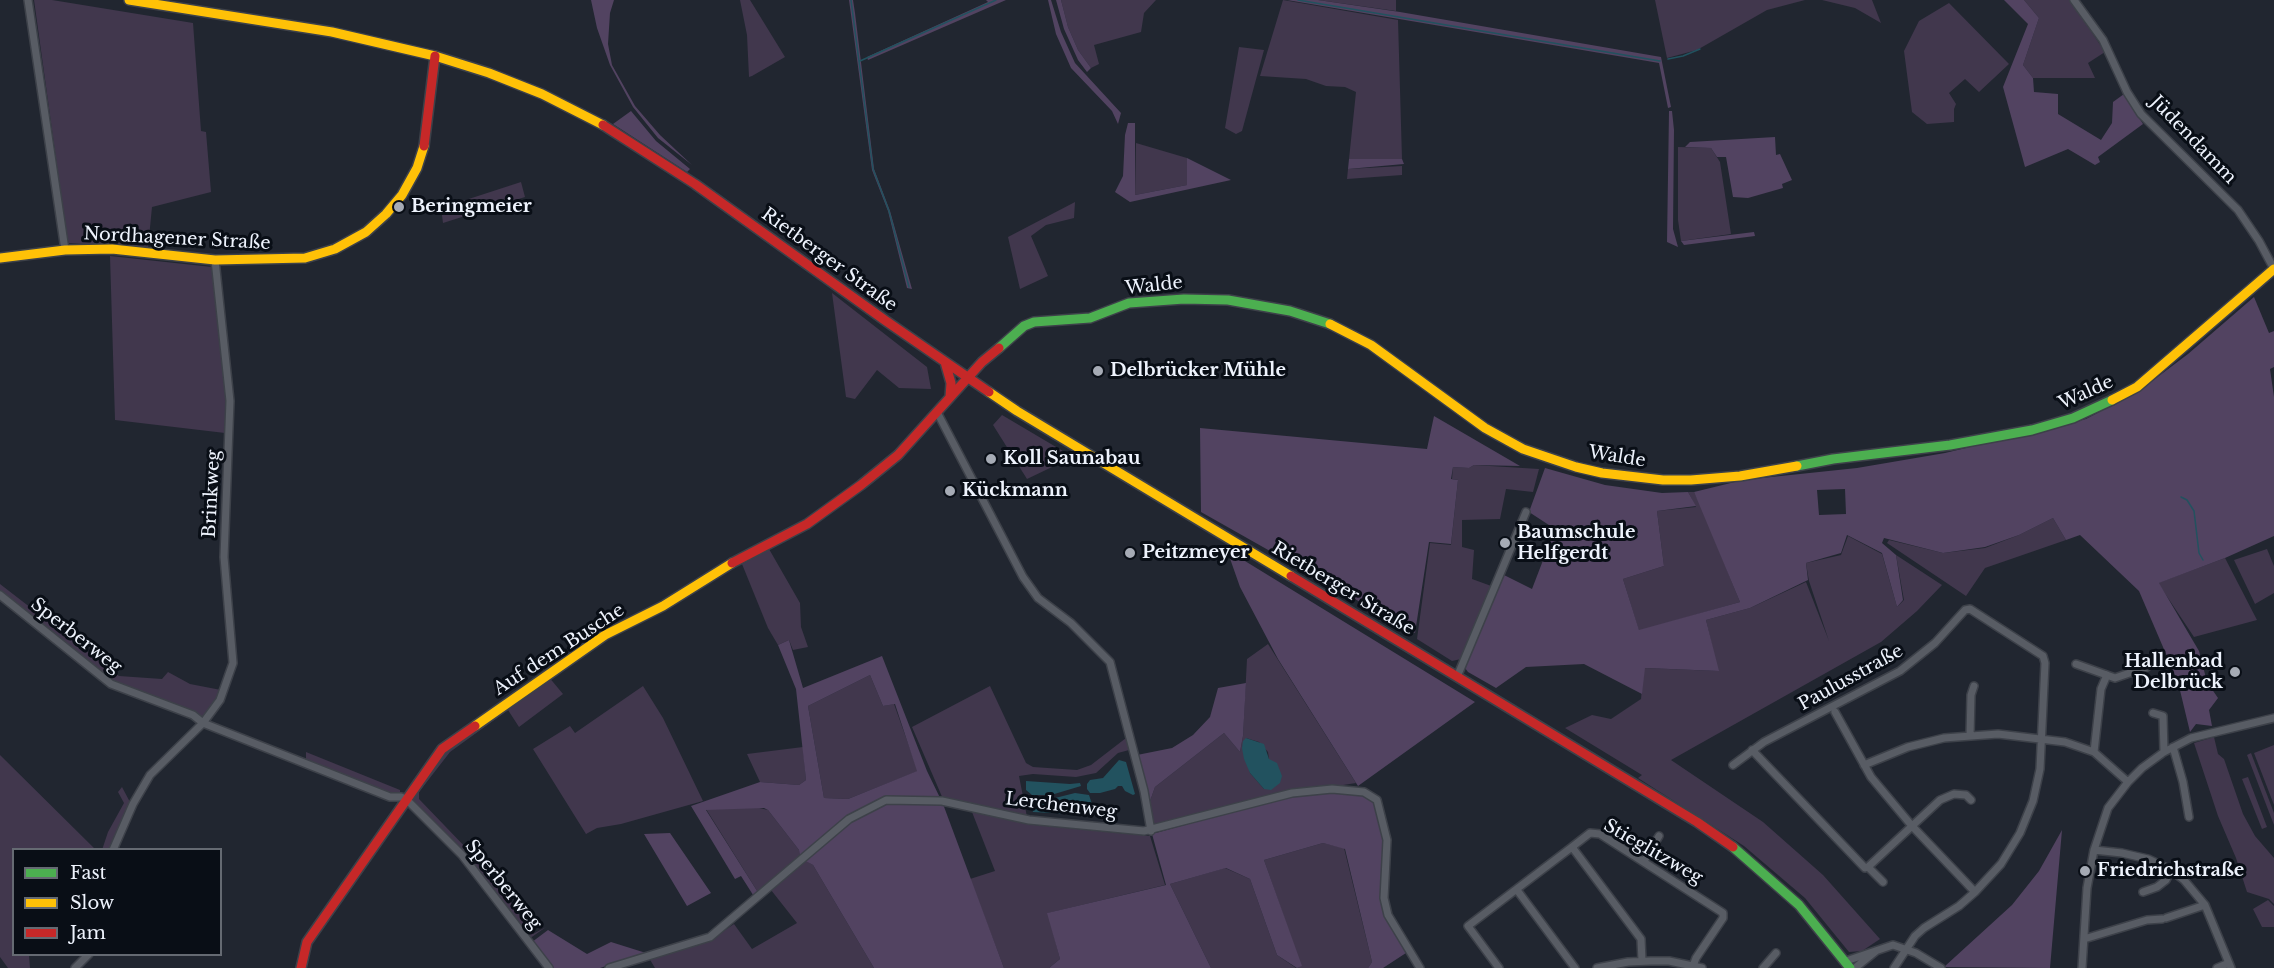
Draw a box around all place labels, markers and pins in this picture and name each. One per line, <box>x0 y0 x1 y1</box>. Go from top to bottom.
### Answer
place label: Beringmeier <box>411 196 532 218</box>
marker: Beringmeier <box>392 200 406 214</box>
place label: Delbrücker Mühle <box>1110 360 1286 382</box>
marker: Delbrücker Mühle <box>1091 364 1105 378</box>
place label: Koll Saunabau <box>1003 448 1140 470</box>
marker: Koll Saunabau <box>984 452 998 466</box>
place label: Kückmann <box>962 480 1068 502</box>
marker: Kückmann <box>943 484 957 498</box>
place label: Baumschule Helfgerdt <box>1517 522 1635 564</box>
marker: Baumschule Helfgerdt <box>1498 536 1512 550</box>
place label: Peitzmeyer <box>1142 542 1250 564</box>
marker: Peitzmeyer <box>1123 546 1137 560</box>
place label: Hallenbad Delbrück <box>2124 651 2223 694</box>
marker: Hallenbad Delbrück <box>2228 665 2242 679</box>
place label: Friedrichstraße <box>2097 860 2244 882</box>
marker: Friedrichstraße <box>2078 864 2092 878</box>

